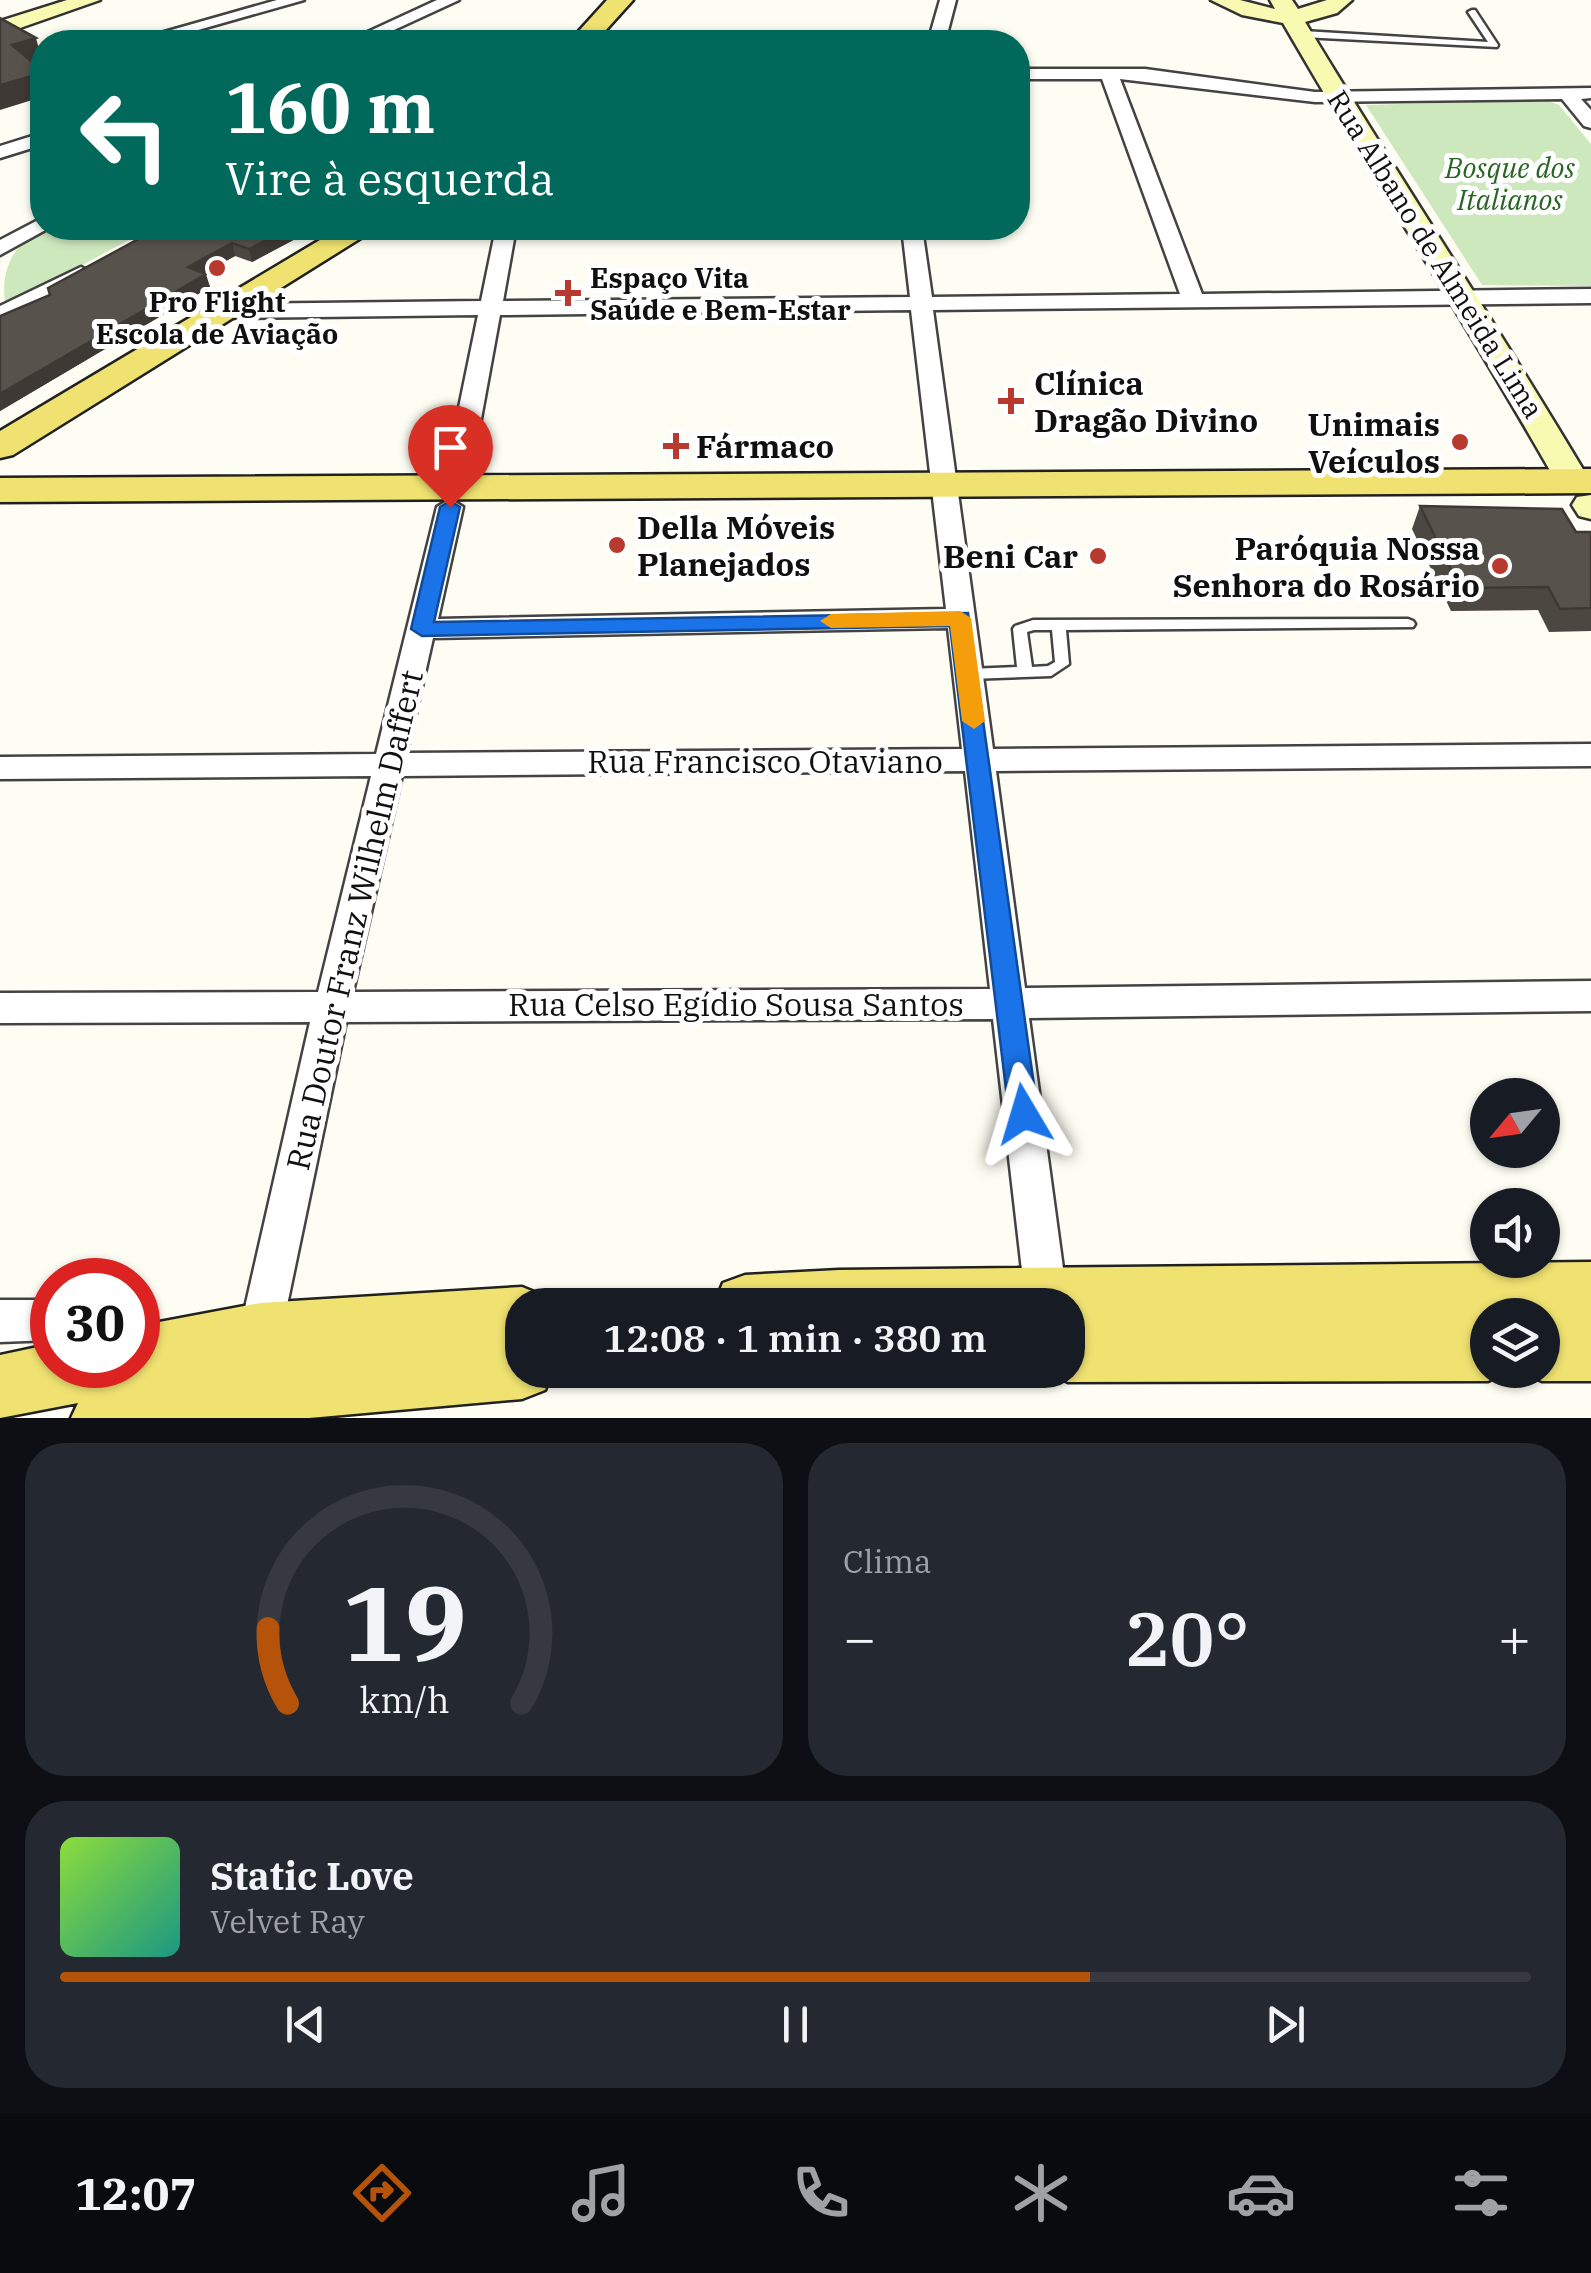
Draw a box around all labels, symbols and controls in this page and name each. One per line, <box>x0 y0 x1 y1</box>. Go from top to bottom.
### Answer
text: 160 m <box>225 61 435 152</box>
icon: left <box>60 70 190 200</box>
street label: Rua Albano de Almeida Lima <box>1320 83 1552 425</box>
text: Vire à esquerda <box>225 149 555 207</box>
park label: Bosque dos Italianos <box>1444 149 1576 218</box>
marker: Pro Flight Escola de Aviação <box>206 257 228 279</box>
place label: Espaço Vita Saúde e Bem-Estar <box>590 259 851 328</box>
marker: Espaço Vita Saúde e Bem-Estar <box>555 280 581 306</box>
place label: Pro Flight Escola de Aviação <box>96 283 338 352</box>
place label: Clínica Dragão Divino <box>1034 362 1258 441</box>
marker: Clínica Dragão Divino <box>998 388 1024 414</box>
place label: Unimais Veículos <box>1307 403 1440 482</box>
pin <box>408 405 493 508</box>
icon: arrive <box>423 420 478 475</box>
place label: Fármaco <box>696 425 834 467</box>
marker: Unimais Veículos <box>1449 431 1471 453</box>
marker: Fármaco <box>665 435 687 457</box>
place label: Della Móveis Planejados <box>637 506 835 585</box>
place label: Paróquia Nossa Senhora do Rosário <box>1172 527 1480 606</box>
marker: Della Móveis Planejados <box>606 534 628 556</box>
place label: Beni Car <box>943 535 1078 577</box>
marker: Beni Car <box>1087 545 1109 567</box>
marker: Paróquia Nossa Senhora do Rosário <box>1489 555 1511 577</box>
street label: Rua Doutor Franz Wilhelm Daffert <box>276 666 432 1174</box>
street label: Rua Francisco Otaviano <box>587 740 943 782</box>
street label: Rua Celso Egídio Sousa Santos <box>508 983 964 1025</box>
position arrow <box>972 1062 1076 1166</box>
north arrow <box>1470 1078 1560 1168</box>
map controls <box>1470 1078 1560 1388</box>
button: sound <box>1470 1188 1560 1278</box>
speed limit sign: 30 <box>30 1258 160 1388</box>
button: layers <box>1470 1298 1560 1388</box>
text: 12:08 · 1 min · 380 m <box>603 1313 987 1362</box>
text: Clima <box>843 1540 931 1582</box>
text: 19 <box>342 1554 466 1690</box>
text: 20° <box>1124 1589 1250 1687</box>
text: − <box>843 1602 876 1673</box>
text: + <box>1498 1602 1531 1673</box>
text: km/h <box>359 1676 449 1723</box>
text: Static Love <box>210 1851 414 1900</box>
text: Velvet Ray <box>210 1900 365 1942</box>
icon: previous <box>278 1997 333 2052</box>
icon: pause <box>768 1997 823 2052</box>
icon: next <box>1258 1997 1313 2052</box>
icon: directions <box>347 2158 417 2228</box>
icon: music <box>566 2158 636 2228</box>
icon: phone <box>786 2158 856 2228</box>
icon: climate <box>1006 2158 1076 2228</box>
icon: car <box>1226 2158 1296 2228</box>
icon: filters <box>1446 2158 1516 2228</box>
text: 12:07 <box>75 2164 197 2222</box>

